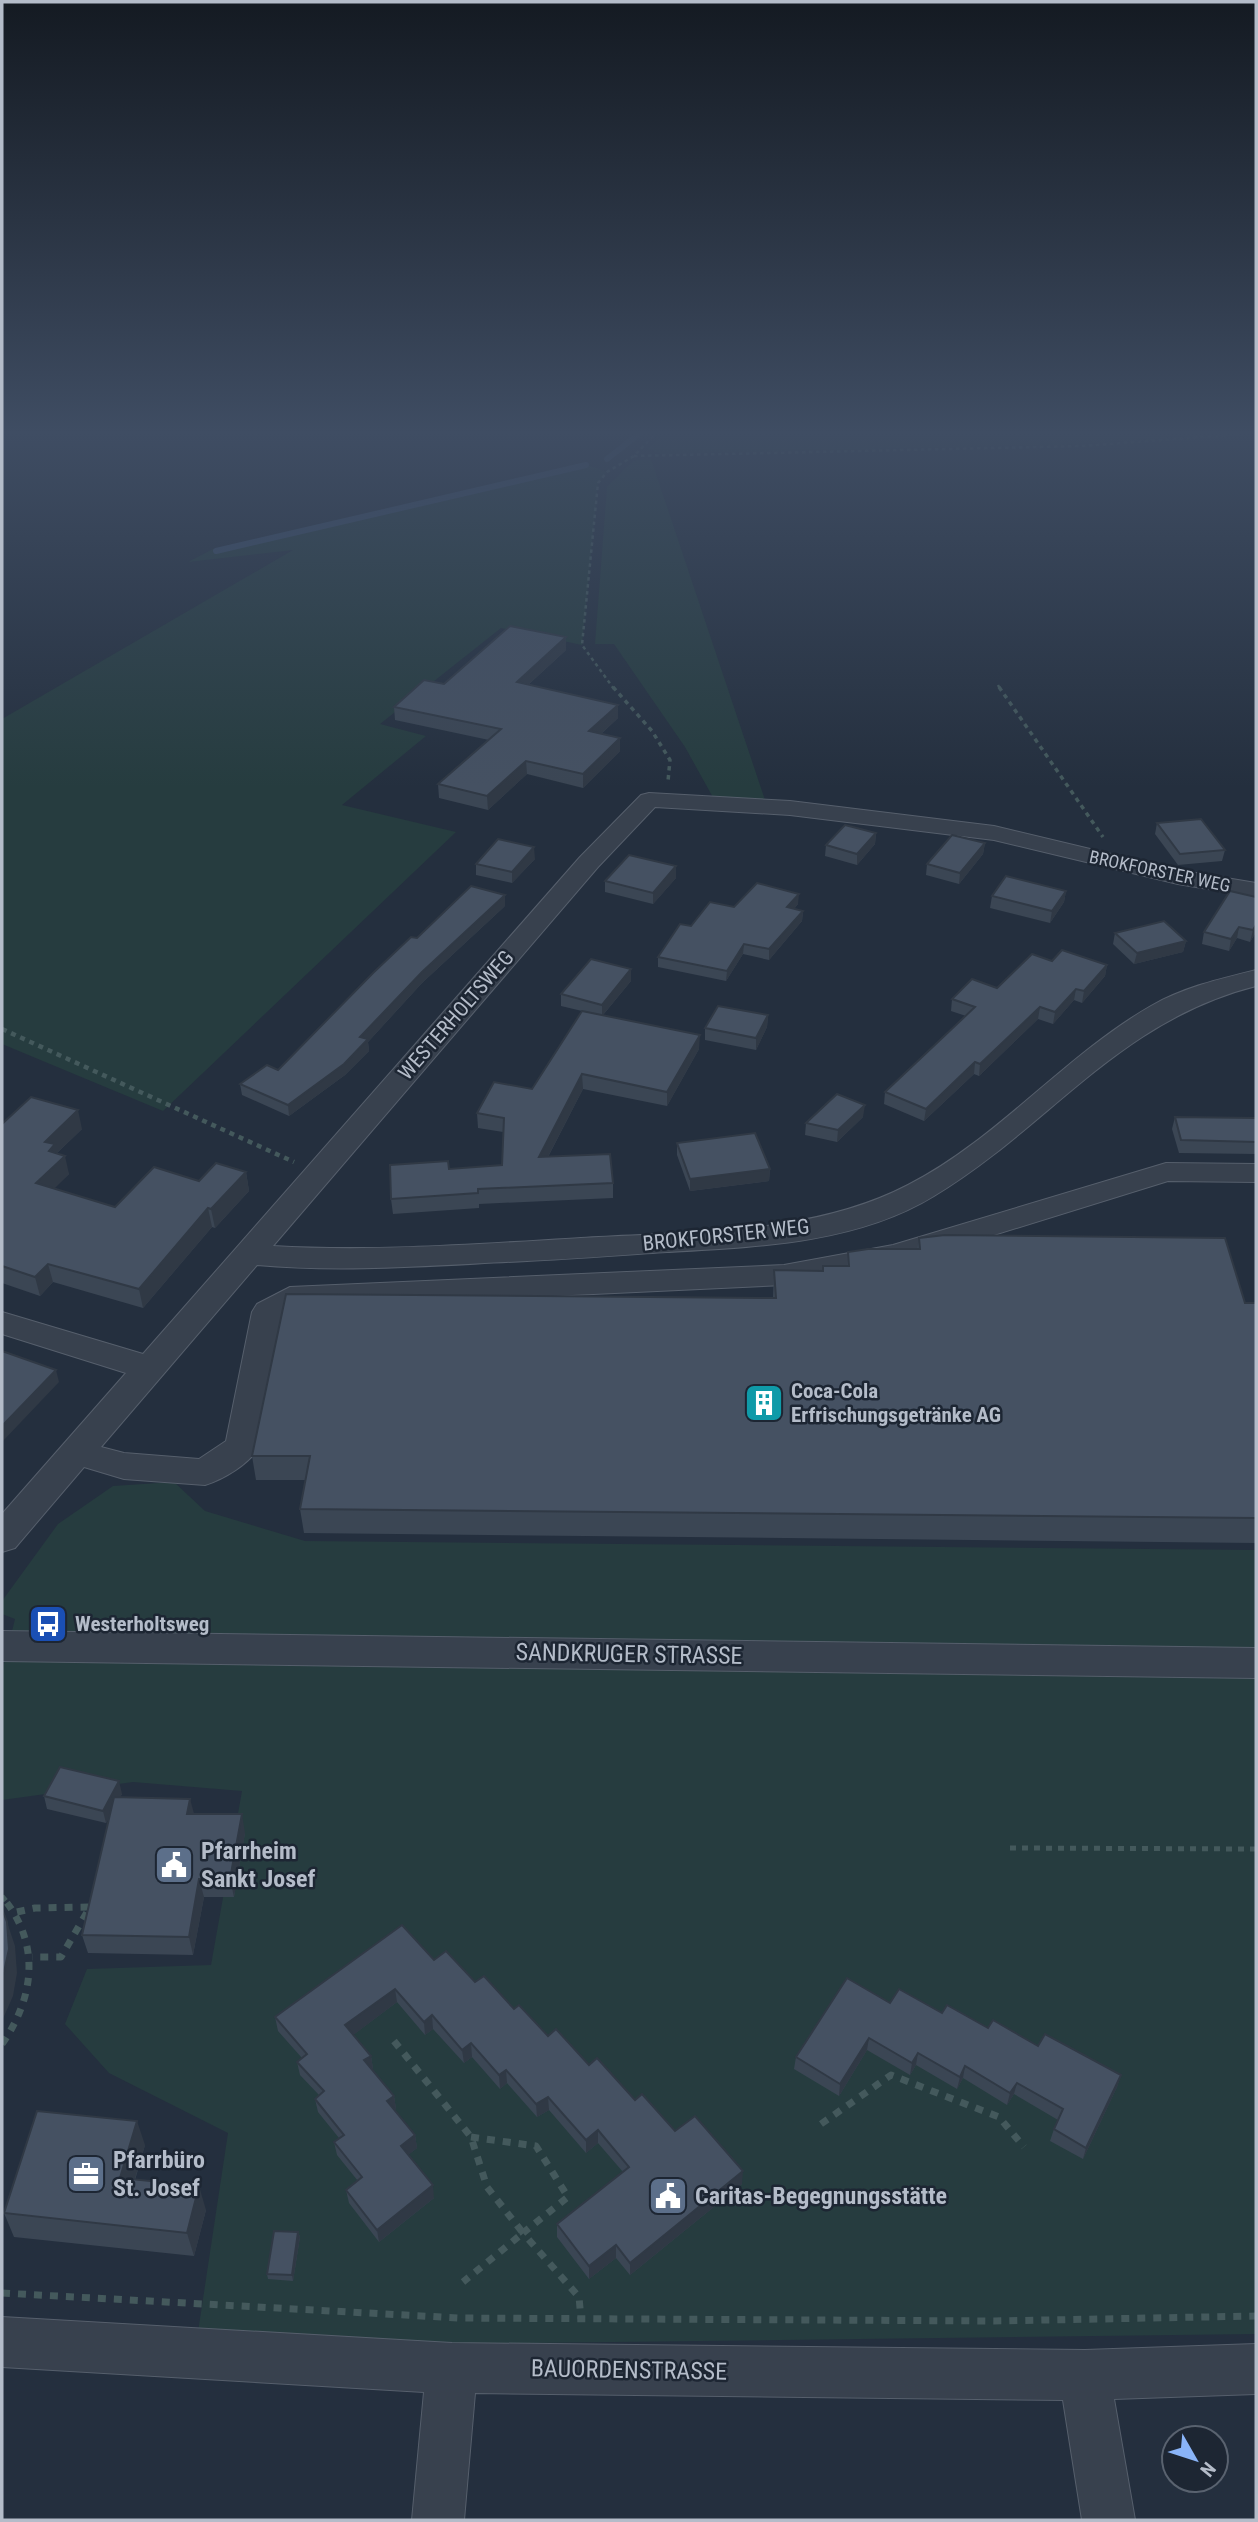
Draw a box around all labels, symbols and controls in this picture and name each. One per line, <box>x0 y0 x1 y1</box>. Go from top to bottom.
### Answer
street label: BROKFORSTER WEG <box>1088 846 1232 896</box>
street label: WESTERHOLTSWEG <box>393 946 519 1084</box>
street label: BROKFORSTER WEG <box>641 1214 811 1256</box>
place label: Coca-Cola Erfrischungsgetränke AG <box>791 1379 1001 1427</box>
building icon: Coca-Cola Erfrischungsgetränke AG <box>743 1382 785 1424</box>
bus stop icon: Westerholtsweg <box>27 1603 69 1645</box>
place label: Westerholtsweg <box>75 1612 209 1636</box>
street label: SANDKRUGER STRASSE <box>515 1638 743 1670</box>
place label: Pfarrheim Sankt Josef <box>201 1837 316 1893</box>
public building icon: Pfarrheim Sankt Josef <box>153 1844 195 1886</box>
place label: Pfarrbüro St. Josef <box>113 2146 205 2202</box>
office icon: Pfarrbüro St. Josef <box>65 2153 107 2195</box>
public building icon: Caritas-Begegnungsstätte <box>647 2175 689 2217</box>
place label: Caritas-Begegnungsstätte <box>695 2182 947 2210</box>
street label: BAUORDENSTRASSE <box>531 2354 727 2386</box>
north arrow <box>1160 2424 1230 2494</box>
text: N <box>1195 2458 1220 2481</box>

